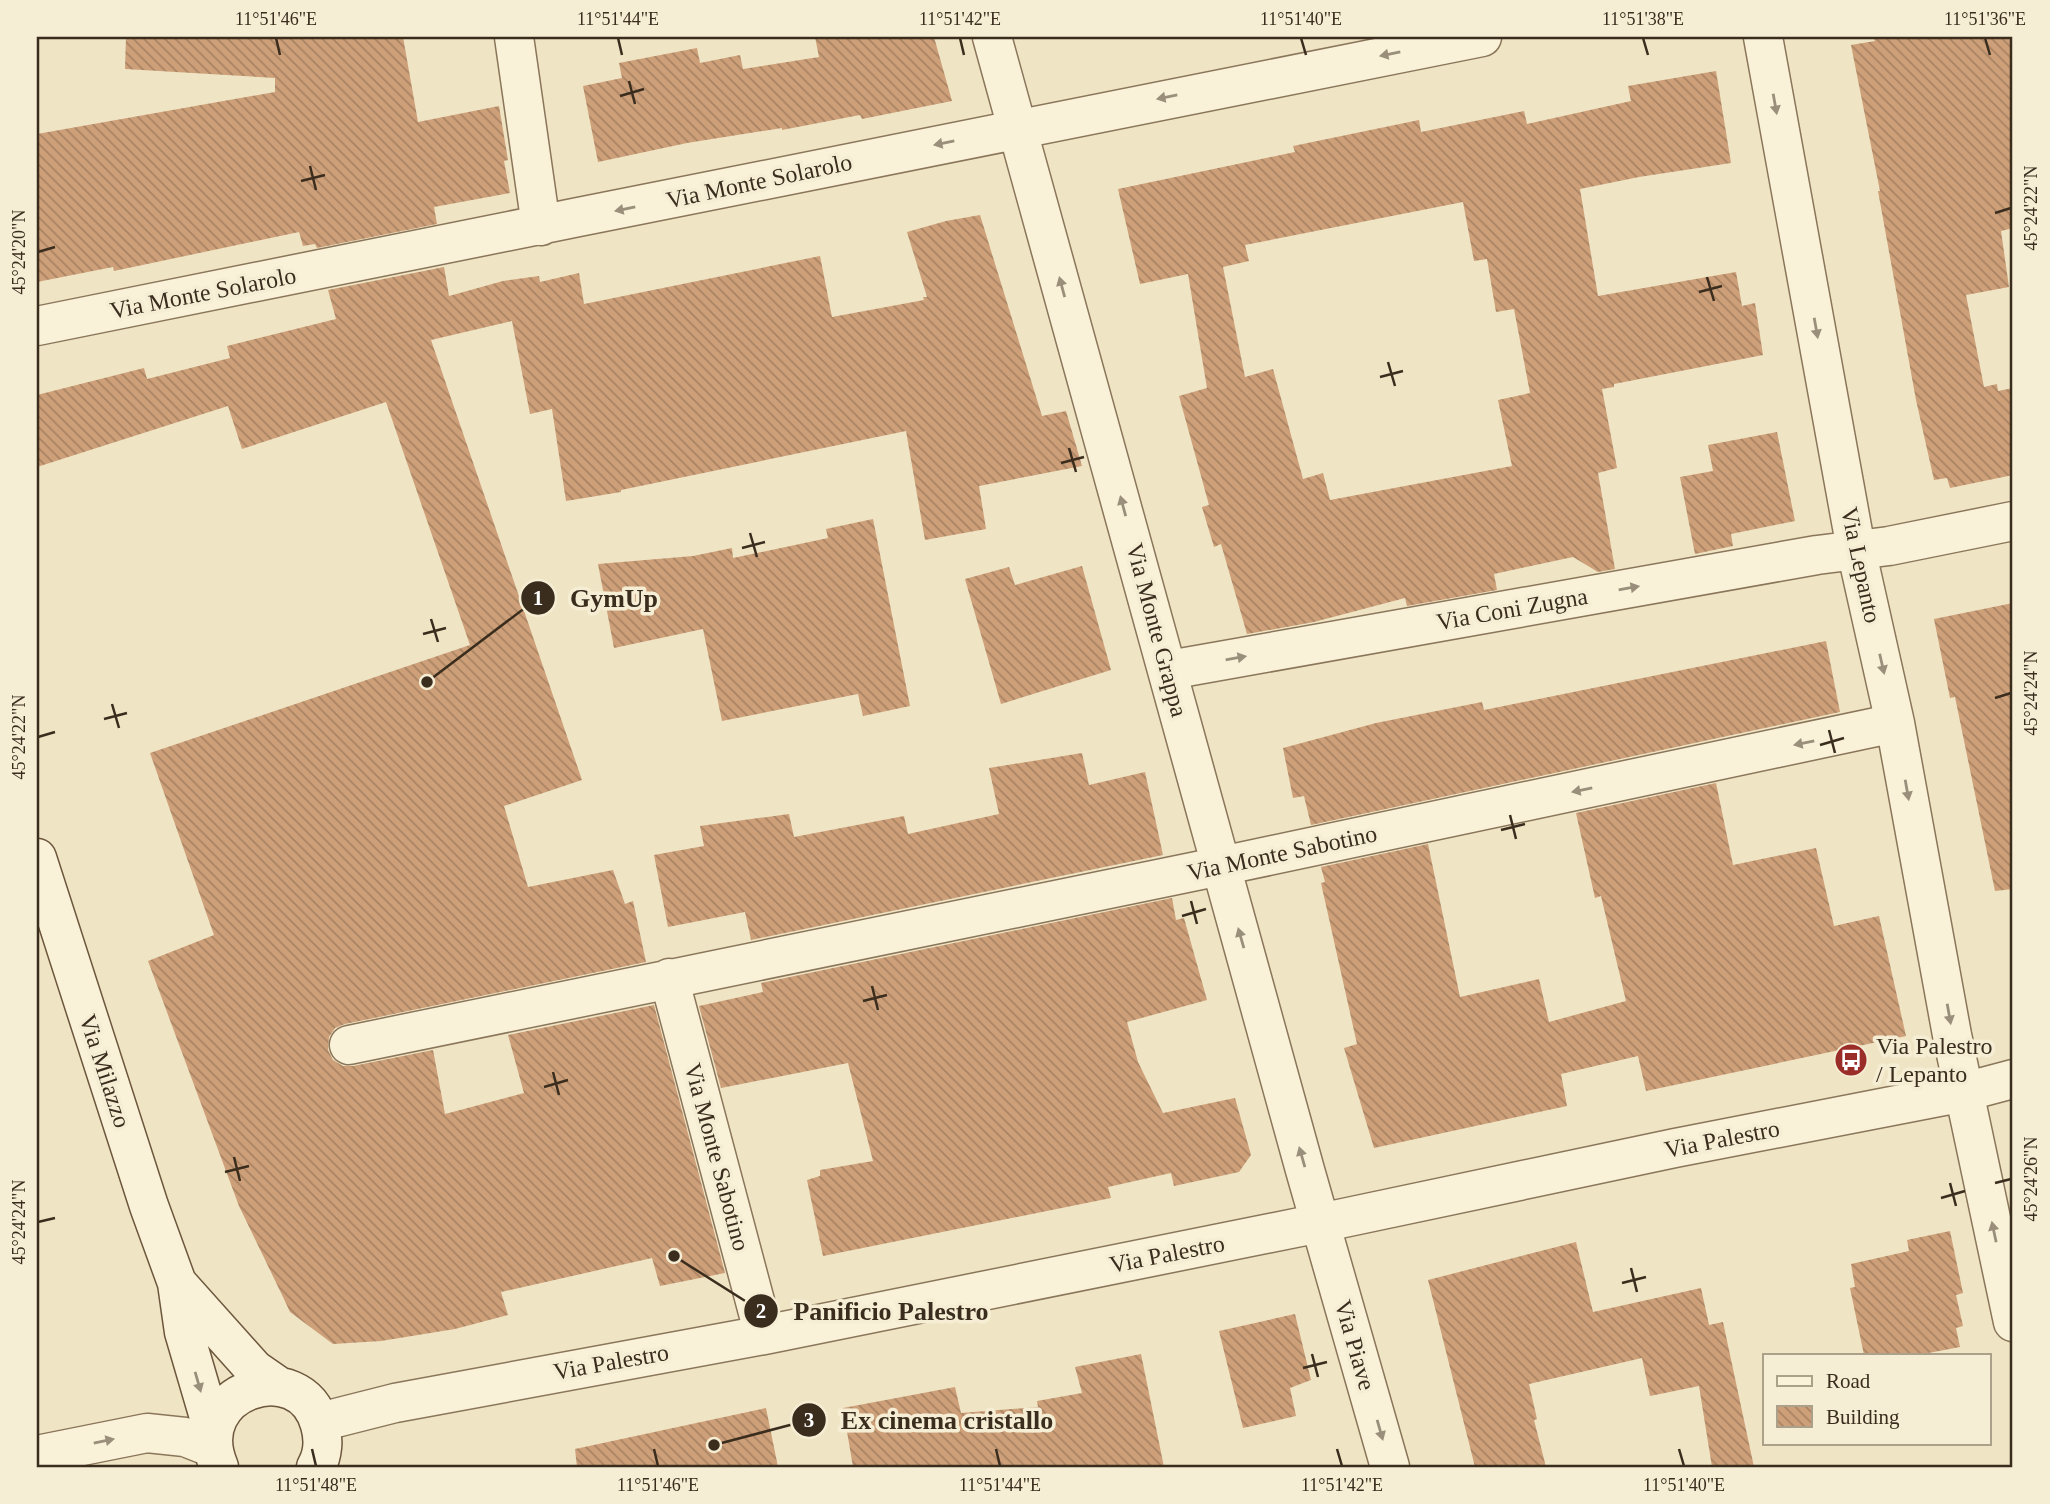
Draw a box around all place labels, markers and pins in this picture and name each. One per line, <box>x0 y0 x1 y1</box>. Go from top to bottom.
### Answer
callout: GymUp <box>521 574 672 621</box>
place label: Via Palestro / Lepanto <box>1876 1033 1993 1087</box>
bus stop icon: Via Palestro / Lepanto <box>1832 1041 1870 1079</box>
callout: Panificio Palestro <box>744 1288 1002 1335</box>
callout: Ex cinema cristallo <box>792 1396 1067 1443</box>

